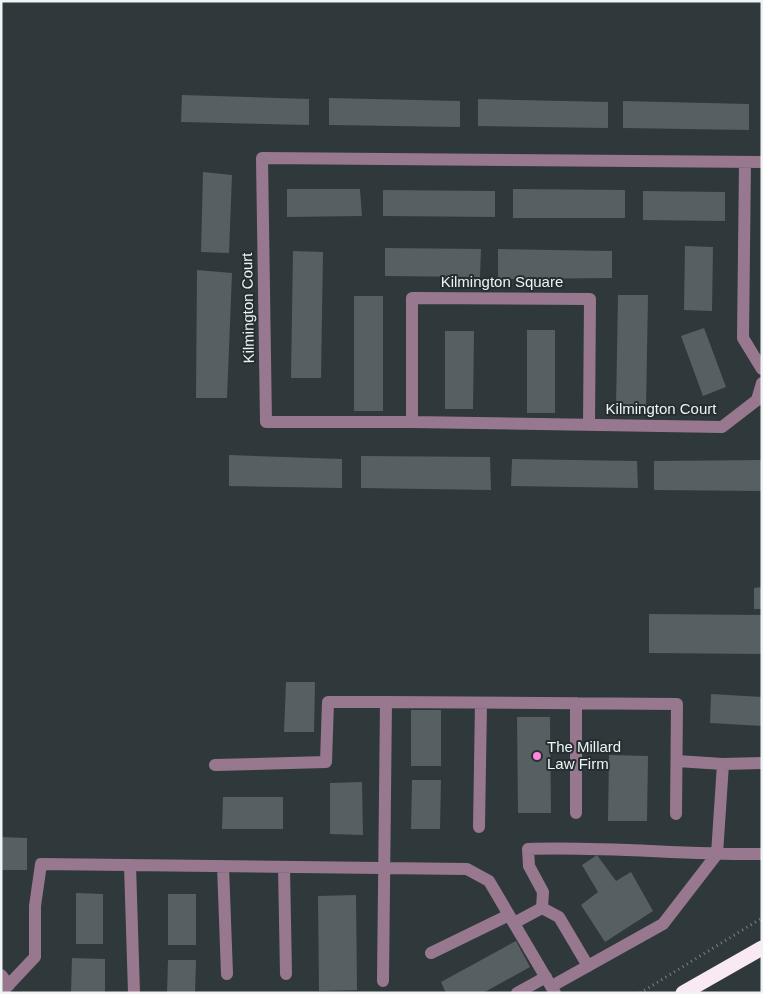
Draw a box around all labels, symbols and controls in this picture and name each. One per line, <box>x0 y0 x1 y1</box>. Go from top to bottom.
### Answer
street label: Kilmington Court <box>238 252 257 364</box>
street label: Kilmington Square <box>441 273 563 290</box>
street label: Kilmington Court <box>606 400 717 417</box>
place label: The Millard Law Firm <box>547 738 621 772</box>
marker: The Millard Law Firm <box>531 750 543 762</box>

